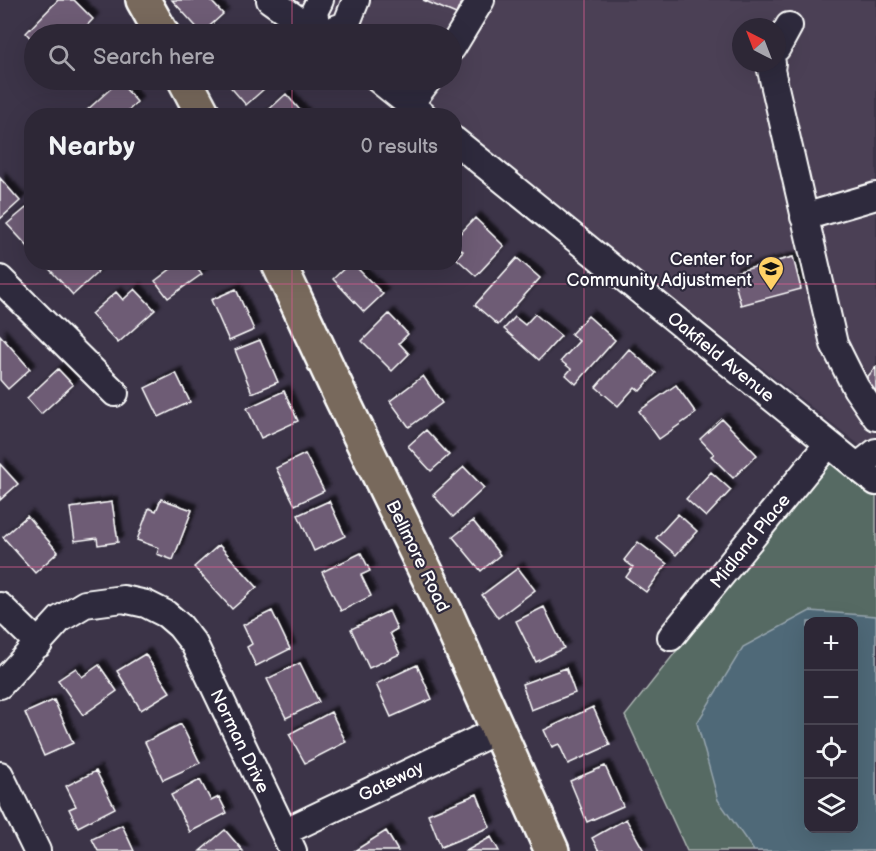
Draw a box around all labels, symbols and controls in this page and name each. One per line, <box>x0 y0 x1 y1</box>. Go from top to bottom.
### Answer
north arrow <box>732 18 786 72</box>
search box <box>24 24 462 90</box>
icon: search <box>45 41 78 74</box>
text: Search here <box>93 44 215 71</box>
text: Nearby <box>48 132 135 163</box>
text: 0 results <box>361 135 438 159</box>
place label: Center for Community Adjustment <box>567 249 752 291</box>
school or university icon: Center for Community Adjustment <box>756 254 786 292</box>
street label: Oakfield Avenue <box>663 308 779 407</box>
street label: Midland Place <box>706 490 795 593</box>
street label: Bellmore Road <box>382 497 454 615</box>
map controls <box>804 617 858 833</box>
button: + <box>804 617 858 671</box>
button: − <box>804 671 858 725</box>
street label: Norman Drive <box>205 686 274 797</box>
button: locate <box>804 725 858 779</box>
street label: Gateway <box>355 756 428 806</box>
button: layers <box>804 779 858 833</box>

